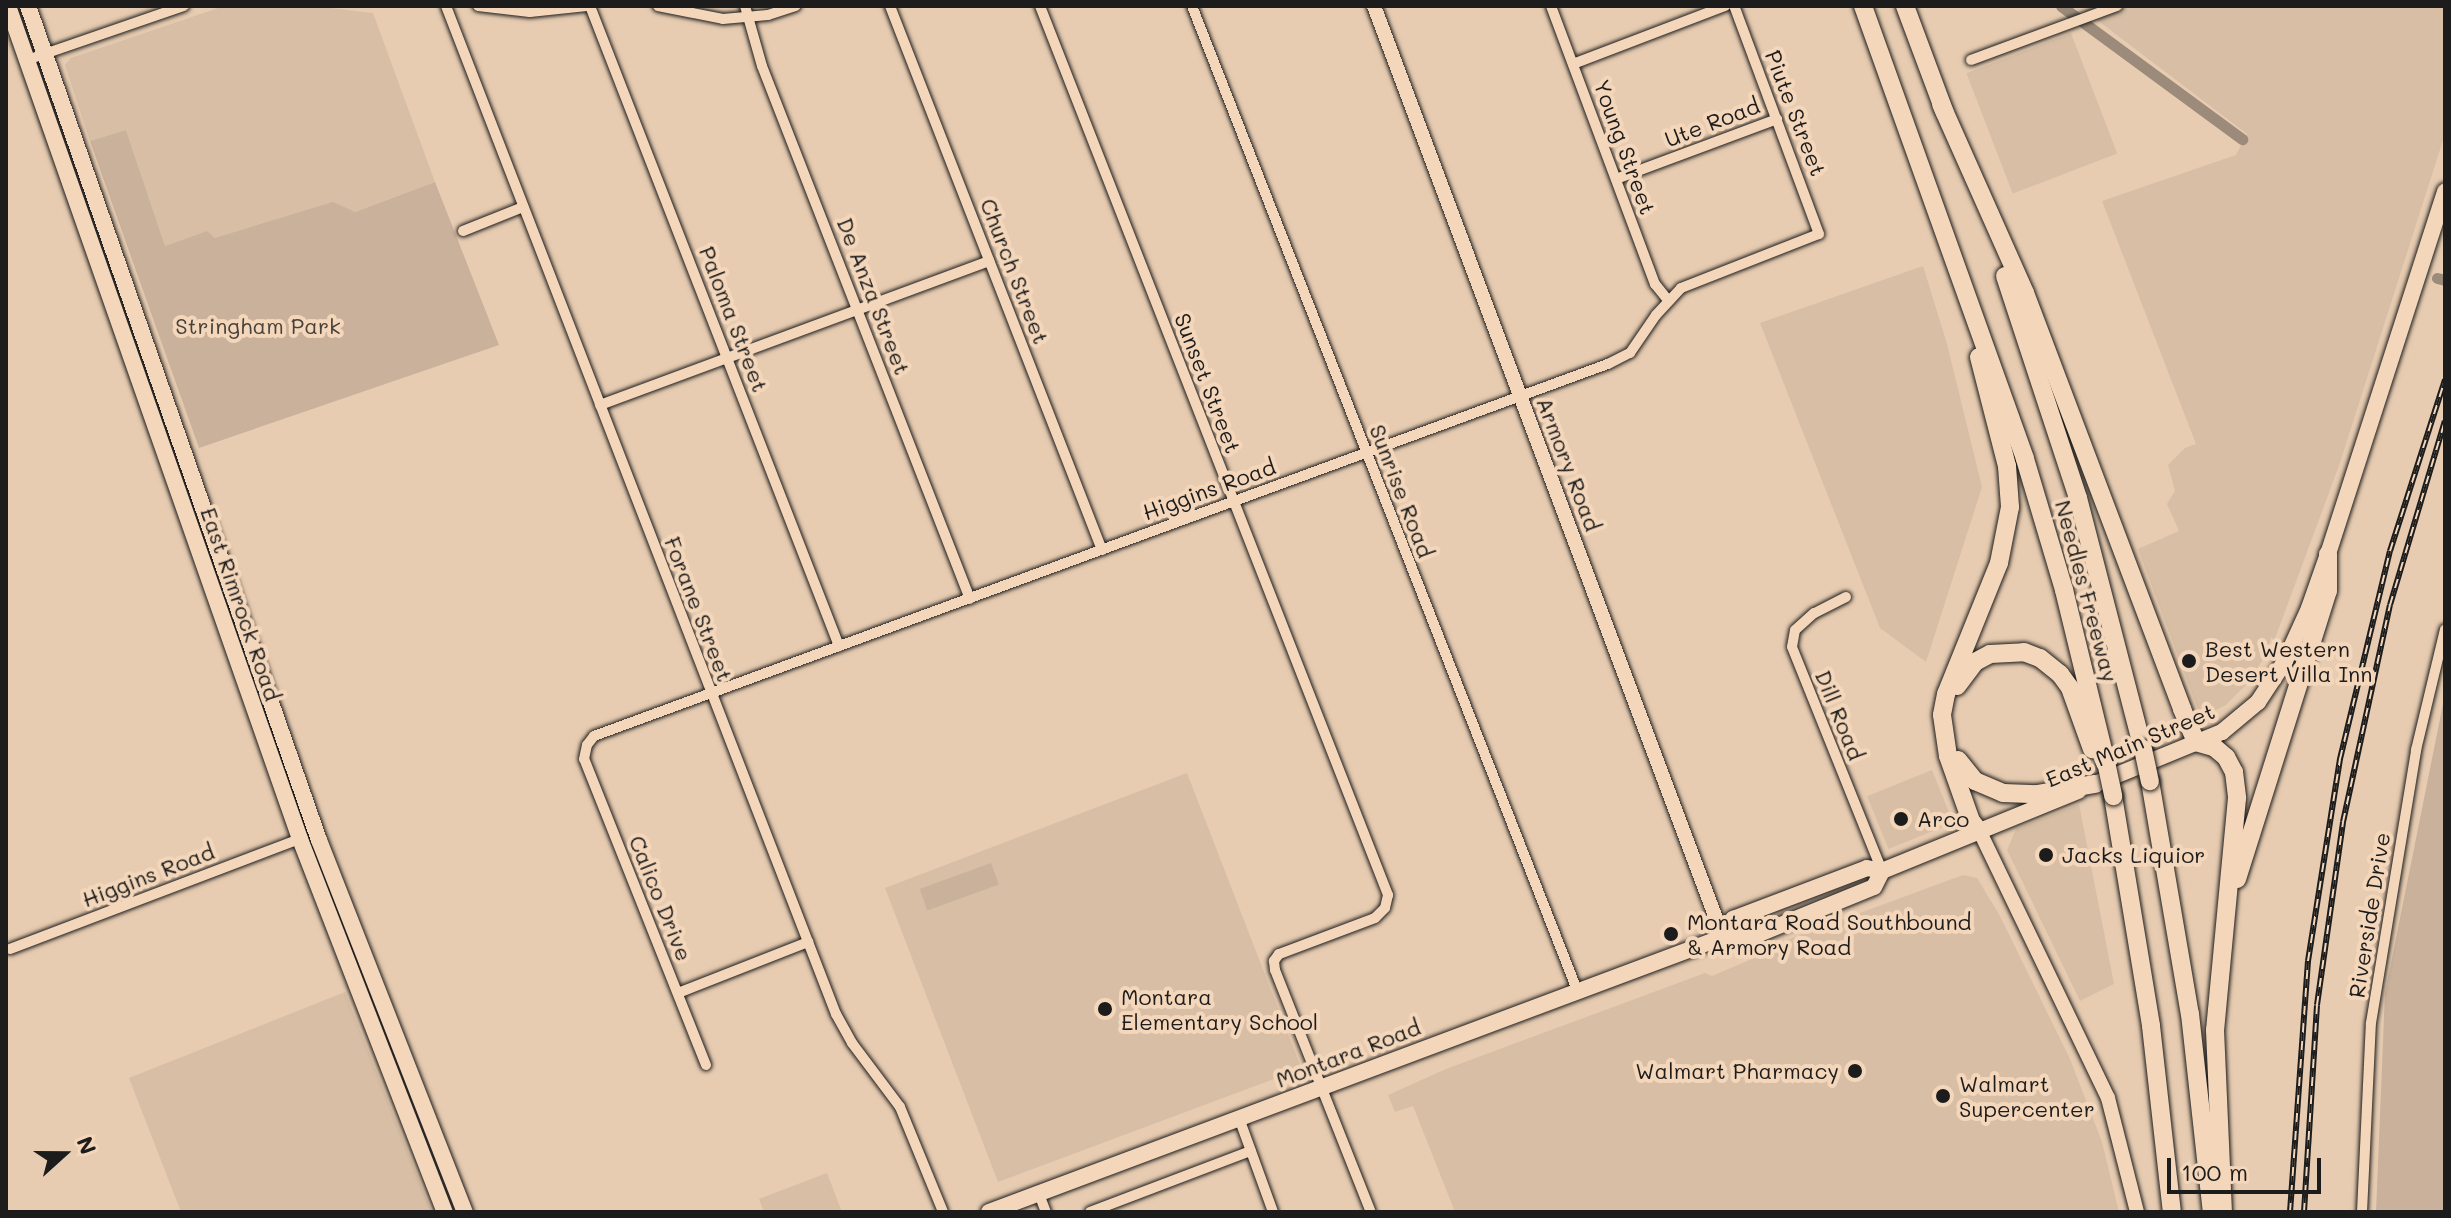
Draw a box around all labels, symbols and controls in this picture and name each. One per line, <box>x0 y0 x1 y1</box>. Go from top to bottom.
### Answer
street label: Piute Street <box>1760 46 1832 180</box>
street label: Young Street <box>1588 76 1662 218</box>
street label: Ute Road <box>1661 92 1763 152</box>
street label: Church Street <box>975 195 1055 347</box>
street label: De Anza Street <box>832 214 916 378</box>
street label: Paloma Street <box>694 242 774 396</box>
street label: Sunset Street <box>1169 309 1247 457</box>
park label: Stringham Park <box>175 313 341 339</box>
street label: Armory Road <box>1531 393 1607 535</box>
street label: Sunrise Road <box>1364 421 1440 561</box>
street label: Higgins Road <box>1139 453 1279 525</box>
street label: Needles Freeway <box>2050 497 2124 685</box>
street label: East Rimrock Road <box>196 504 286 704</box>
street label: Forane Street <box>659 533 739 685</box>
place label: Best Western Desert Villa Inn <box>2205 635 2372 686</box>
marker: Best Western Desert Villa Inn <box>2180 652 2198 670</box>
street label: Dill Road <box>1810 666 1870 764</box>
street label: East Main Street <box>2042 697 2218 793</box>
place label: Arco <box>1917 806 1969 832</box>
marker: Arco <box>1892 810 1910 828</box>
street label: Riverside Drive <box>2343 830 2395 1000</box>
street label: Calico Drive <box>624 831 698 965</box>
street label: Higgins Road <box>78 838 218 912</box>
place label: Jacks Liquior <box>2062 842 2205 868</box>
marker: Jacks Liquior <box>2037 846 2055 864</box>
place label: Montara Road Southbound & Armory Road <box>1687 908 1972 960</box>
marker: Montara Road Southbound & Armory Road <box>1662 925 1680 943</box>
place label: Montara Elementary School <box>1121 983 1318 1034</box>
marker: Montara Elementary School <box>1096 1000 1114 1018</box>
street label: Montara Road <box>1272 1013 1424 1093</box>
place label: Walmart Pharmacy <box>1635 1058 1839 1084</box>
marker: Walmart Pharmacy <box>1846 1062 1864 1080</box>
place label: Walmart Supercenter <box>1959 1070 2095 1122</box>
marker: Walmart Supercenter <box>1934 1087 1952 1105</box>
north arrow <box>24 1114 104 1194</box>
text: N <box>70 1132 103 1158</box>
scale bar <box>2171 1142 2325 1192</box>
text: 100 m <box>2181 1156 2248 1187</box>

